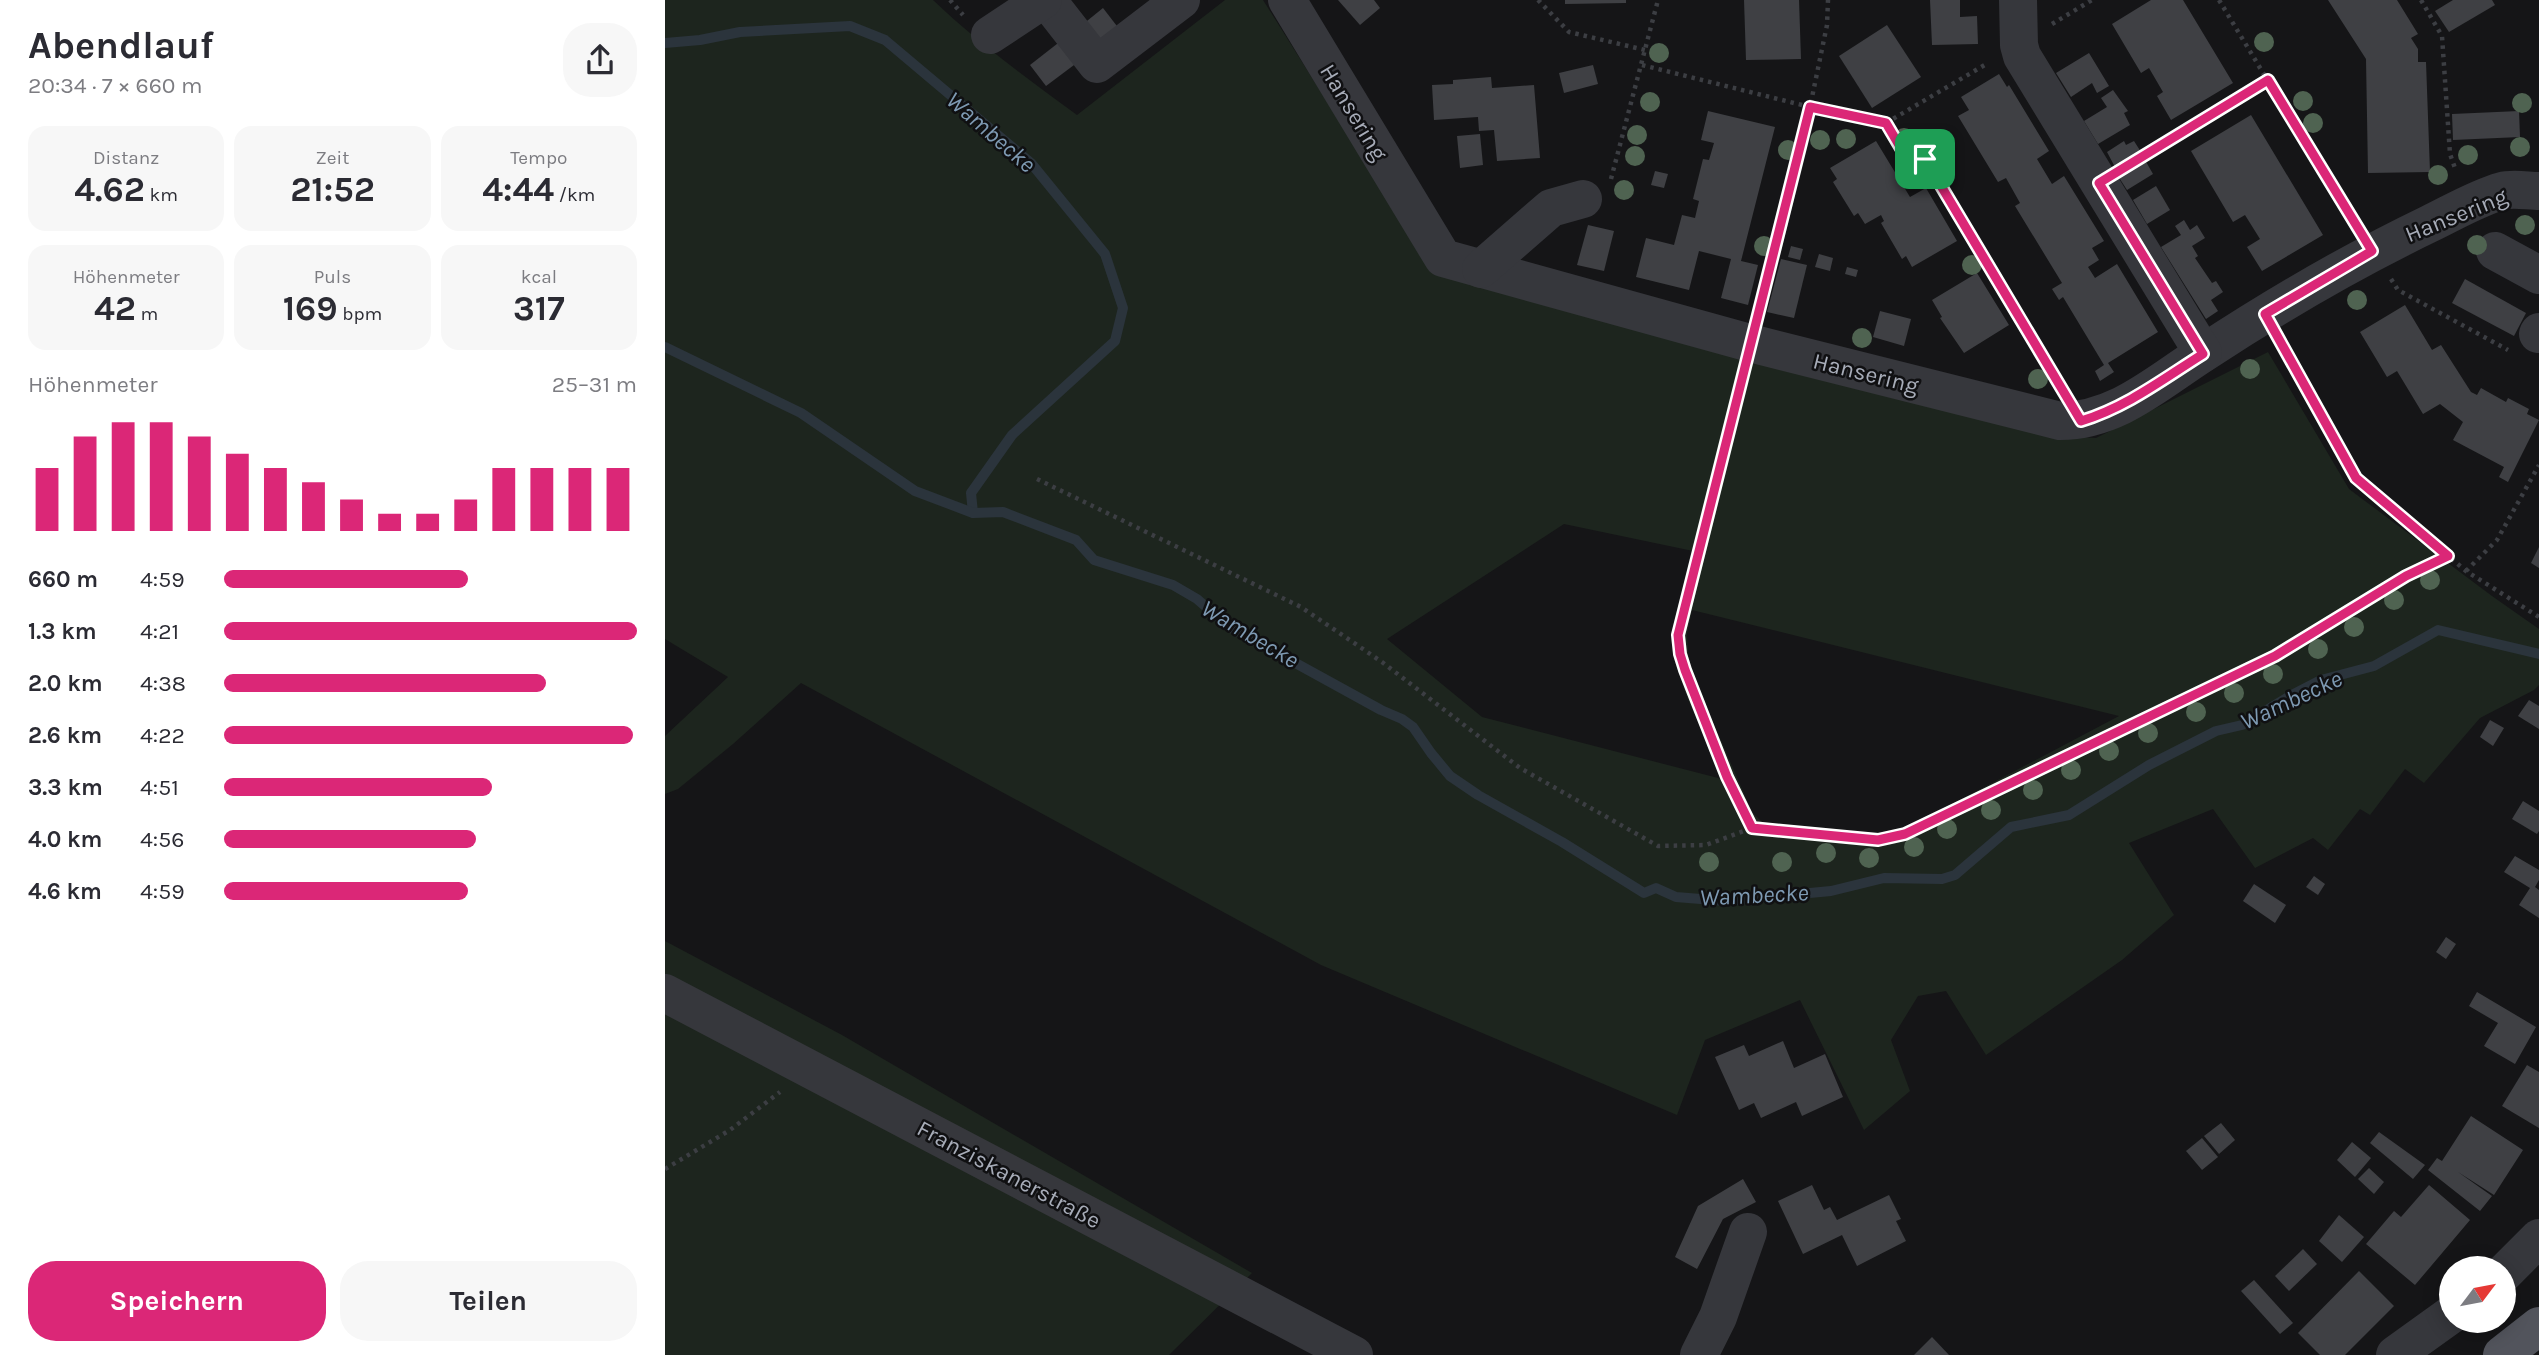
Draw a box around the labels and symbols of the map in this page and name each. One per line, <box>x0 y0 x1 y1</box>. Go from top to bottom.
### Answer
street label: Hansering <box>1314 59 1393 165</box>
water label: Wambecke <box>941 86 1041 178</box>
pin <box>1895 129 1955 189</box>
street label: Hansering <box>2401 183 2511 248</box>
street label: Hansering <box>1810 347 1921 400</box>
water label: Wambecke <box>1196 594 1304 674</box>
water label: Wambecke <box>2236 664 2346 736</box>
water label: Wambecke <box>1699 878 1809 912</box>
street label: Franziskanerstraße <box>912 1115 1105 1234</box>
north arrow <box>2439 1256 2517 1334</box>

